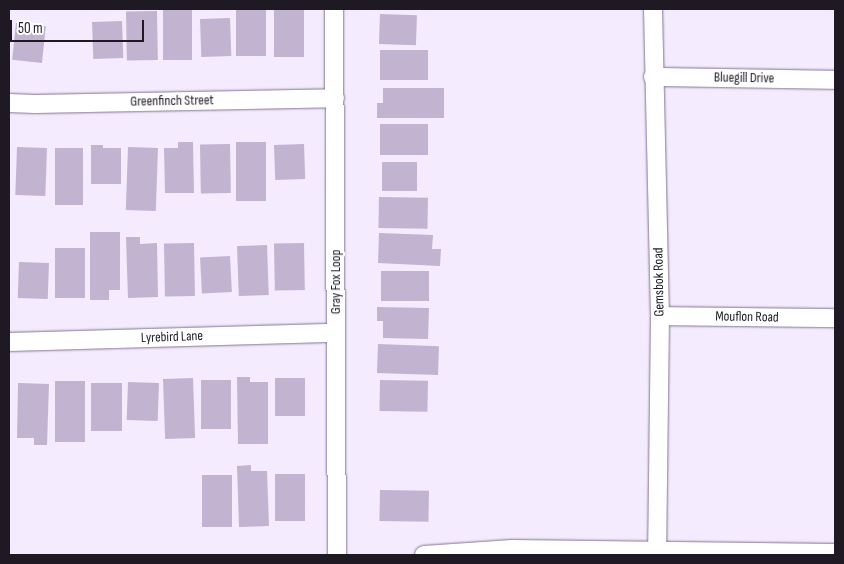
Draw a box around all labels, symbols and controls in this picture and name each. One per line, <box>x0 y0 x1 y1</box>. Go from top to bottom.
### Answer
scale bar <box>12 10 146 42</box>
text: 50 m <box>18 19 43 38</box>
street label: Bluegill Drive <box>714 69 774 87</box>
street label: Greenfinch Street <box>130 92 214 110</box>
street label: Gemsbok Road <box>650 247 668 317</box>
street label: Gray Fox Loop <box>328 250 344 314</box>
street label: Mouflon Road <box>715 308 779 326</box>
street label: Lyrebird Lane <box>141 328 203 346</box>

